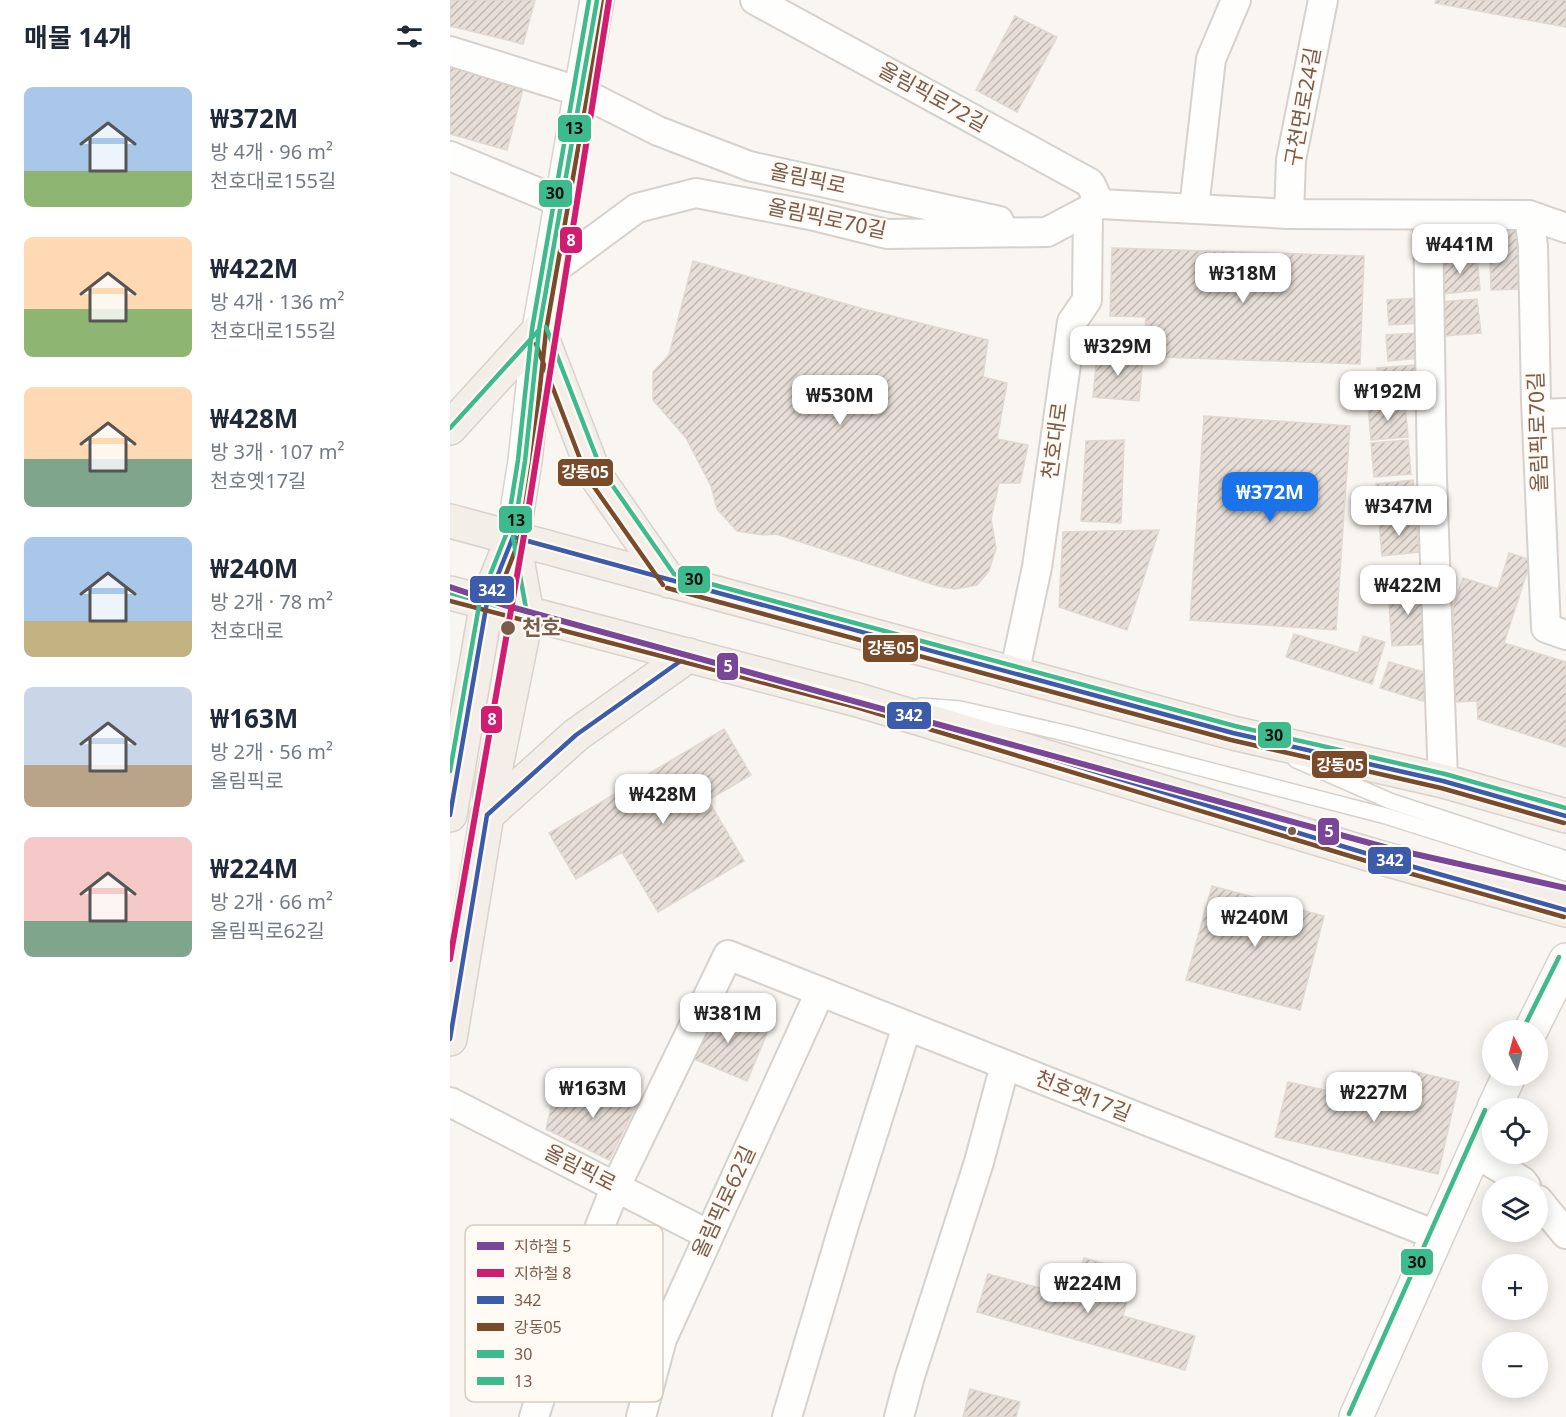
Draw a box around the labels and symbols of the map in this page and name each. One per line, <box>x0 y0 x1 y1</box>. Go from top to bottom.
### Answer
street label: 구천면로24길 <box>1278 45 1326 169</box>
street label: 올림픽로72길 <box>874 55 993 138</box>
line badge: 13 <box>557 114 592 143</box>
text: 13 <box>565 117 583 139</box>
street label: 올림픽로 <box>768 156 849 200</box>
line badge: 30 <box>538 179 573 208</box>
text: 30 <box>546 182 564 204</box>
street label: 올림픽로70길 <box>765 192 889 244</box>
pin: ₩441M <box>1418 224 1502 275</box>
line badge: 8 <box>559 226 583 254</box>
text: 8 <box>566 229 576 251</box>
pin: ₩318M <box>1201 253 1285 304</box>
pin: ₩329M <box>1076 326 1160 377</box>
pin: ₩192M <box>1346 371 1430 422</box>
street label: 올림픽로70길 <box>1521 371 1553 493</box>
pin: ₩530M <box>798 375 882 426</box>
street label: 천호대로 <box>1035 401 1073 481</box>
line badge: 강동05 <box>557 458 614 487</box>
text: 강동05 <box>561 461 609 483</box>
pin: ₩372M <box>1228 472 1312 523</box>
pin: ₩347M <box>1357 486 1441 537</box>
line badge: 13 <box>498 505 533 534</box>
text: 13 <box>507 509 525 531</box>
line badge: 30 <box>677 565 711 594</box>
pin: ₩422M <box>1366 565 1450 616</box>
text: 30 <box>685 568 703 590</box>
line badge: 342 <box>469 575 515 604</box>
text: 342 <box>478 579 506 601</box>
place label: 천호 <box>522 613 561 641</box>
marker: 천호 <box>499 619 517 637</box>
line badge: 강동05 <box>862 634 919 663</box>
text: 강동05 <box>867 637 915 659</box>
line badge: 5 <box>716 652 739 681</box>
text: 5 <box>723 655 733 677</box>
line badge: 342 <box>886 701 932 730</box>
text: 342 <box>895 704 923 726</box>
line badge: 8 <box>480 705 503 734</box>
text: 8 <box>487 708 497 730</box>
line badge: 30 <box>1257 721 1292 749</box>
text: 30 <box>1265 724 1283 746</box>
line badge: 강동05 <box>1311 750 1368 779</box>
text: 강동05 <box>1316 754 1364 776</box>
pin: ₩428M <box>621 774 705 825</box>
line badge: 5 <box>1317 817 1340 846</box>
text: 5 <box>1324 820 1334 842</box>
unlabelled marker <box>1286 825 1298 837</box>
line badge: 342 <box>1367 846 1412 875</box>
text: 342 <box>1376 849 1404 871</box>
pin: ₩240M <box>1213 897 1297 948</box>
pin: ₩381M <box>686 993 770 1044</box>
north arrow <box>1482 1020 1548 1086</box>
street label: 천호옛17길 <box>1031 1063 1136 1127</box>
pin: ₩163M <box>551 1068 635 1119</box>
pin: ₩227M <box>1332 1072 1416 1123</box>
street label: 올림픽로 <box>540 1137 621 1197</box>
street label: 올림픽로62길 <box>685 1141 761 1262</box>
legend <box>465 1225 663 1402</box>
text: 지하철 5 <box>514 1235 571 1257</box>
line badge: 30 <box>1400 1248 1434 1276</box>
text: 30 <box>1408 1251 1426 1273</box>
text: 지하철 8 <box>514 1262 571 1284</box>
pin: ₩224M <box>1046 1263 1130 1314</box>
text: 342 <box>514 1289 541 1311</box>
text: 강동05 <box>514 1316 562 1338</box>
text: 30 <box>514 1343 532 1365</box>
text: 13 <box>514 1370 532 1392</box>

